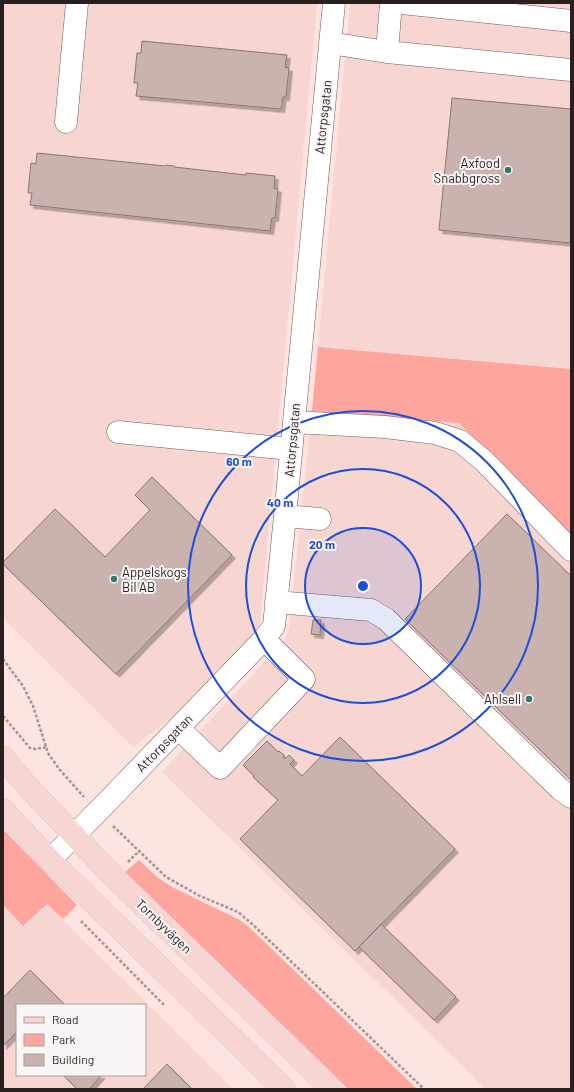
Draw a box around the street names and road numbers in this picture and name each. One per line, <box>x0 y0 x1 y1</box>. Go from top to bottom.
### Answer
street label: Attorpsgatan <box>311 79 335 155</box>
street label: Attorpsgatan <box>281 402 303 478</box>
street label: Attorpsgatan <box>132 711 196 775</box>
street label: Tornbyvägen <box>133 895 195 957</box>

